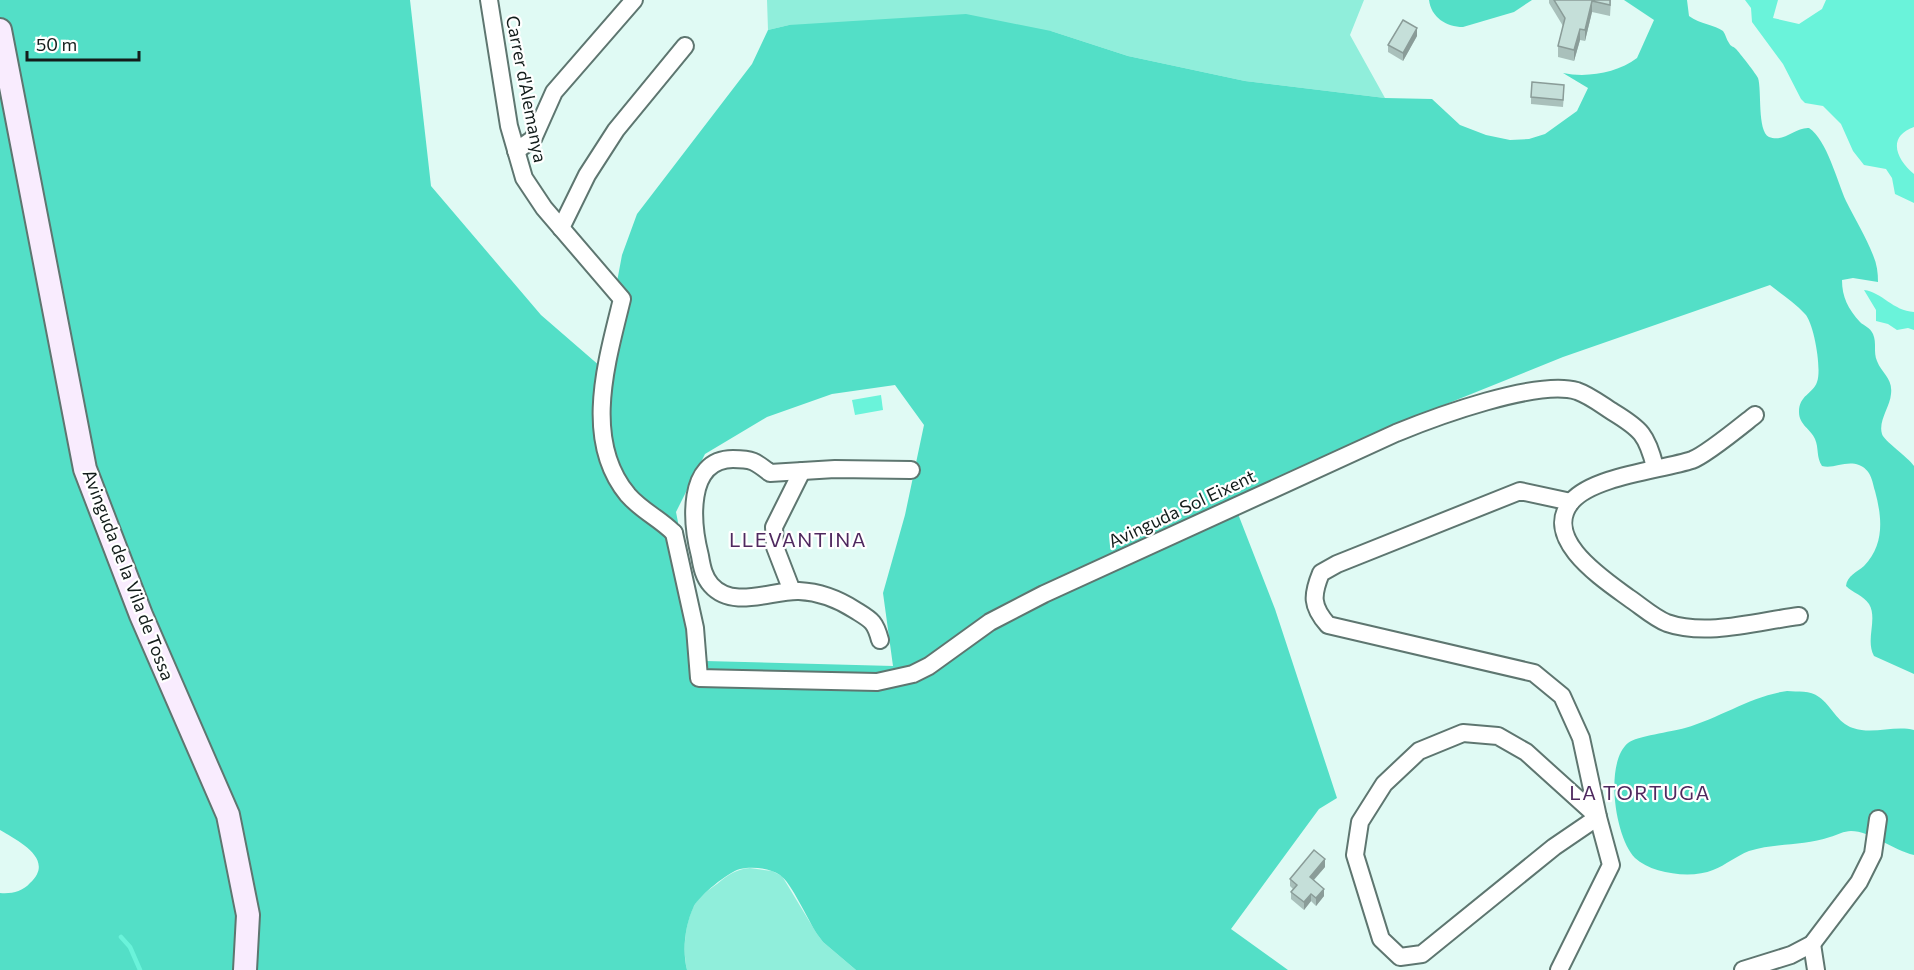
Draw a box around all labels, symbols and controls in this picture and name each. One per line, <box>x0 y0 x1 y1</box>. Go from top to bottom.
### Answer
street label: Carrer d'Alemanya <box>502 13 552 164</box>
scale bar <box>27 24 140 62</box>
text: 50 m <box>36 33 77 55</box>
street label: Avinguda Sol Eixent <box>1104 464 1259 552</box>
street label: Avinguda de la Vila de Tossa <box>79 466 179 683</box>
district label: LLEVANTINA <box>729 527 867 551</box>
district label: LA TORTUGA <box>1569 780 1711 804</box>

